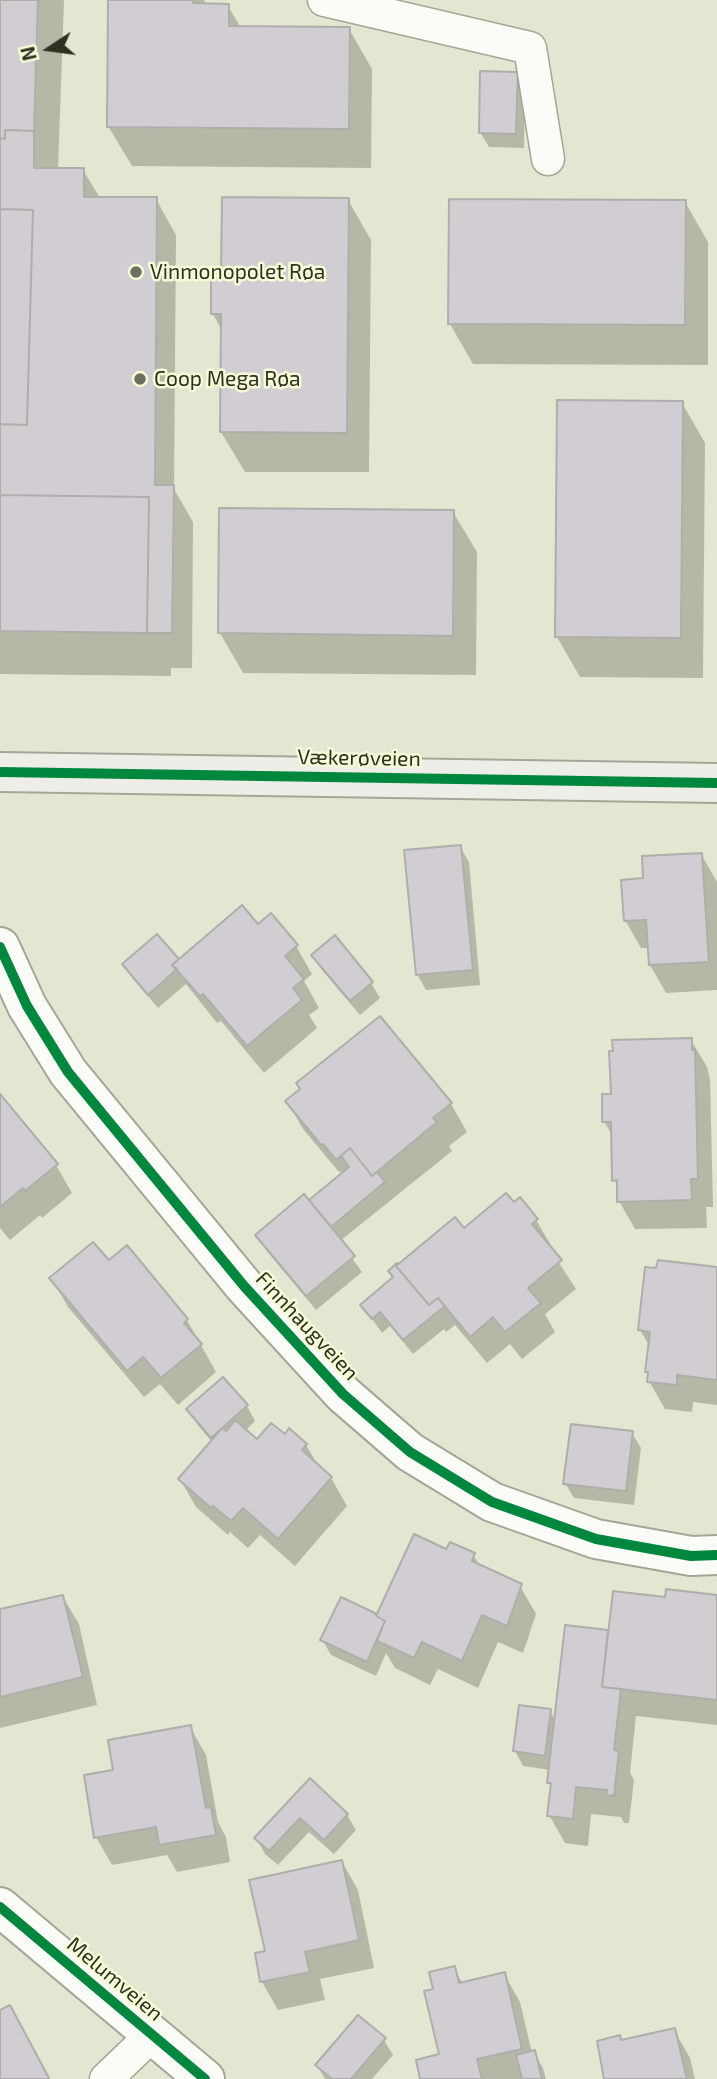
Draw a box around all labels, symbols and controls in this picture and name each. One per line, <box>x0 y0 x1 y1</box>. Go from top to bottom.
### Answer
north arrow <box>14 14 84 84</box>
text: N <box>15 45 41 63</box>
place label: Vinmonopolet Røa <box>150 259 325 285</box>
marker: Vinmonopolet Røa <box>128 264 144 280</box>
place label: Coop Mega Røa <box>154 366 301 392</box>
marker: Coop Mega Røa <box>132 371 148 387</box>
street label: Vækerøveien <box>297 744 421 772</box>
street label: Finnhaugveien <box>250 1266 364 1386</box>
street label: Melumveien <box>62 1932 168 2026</box>

